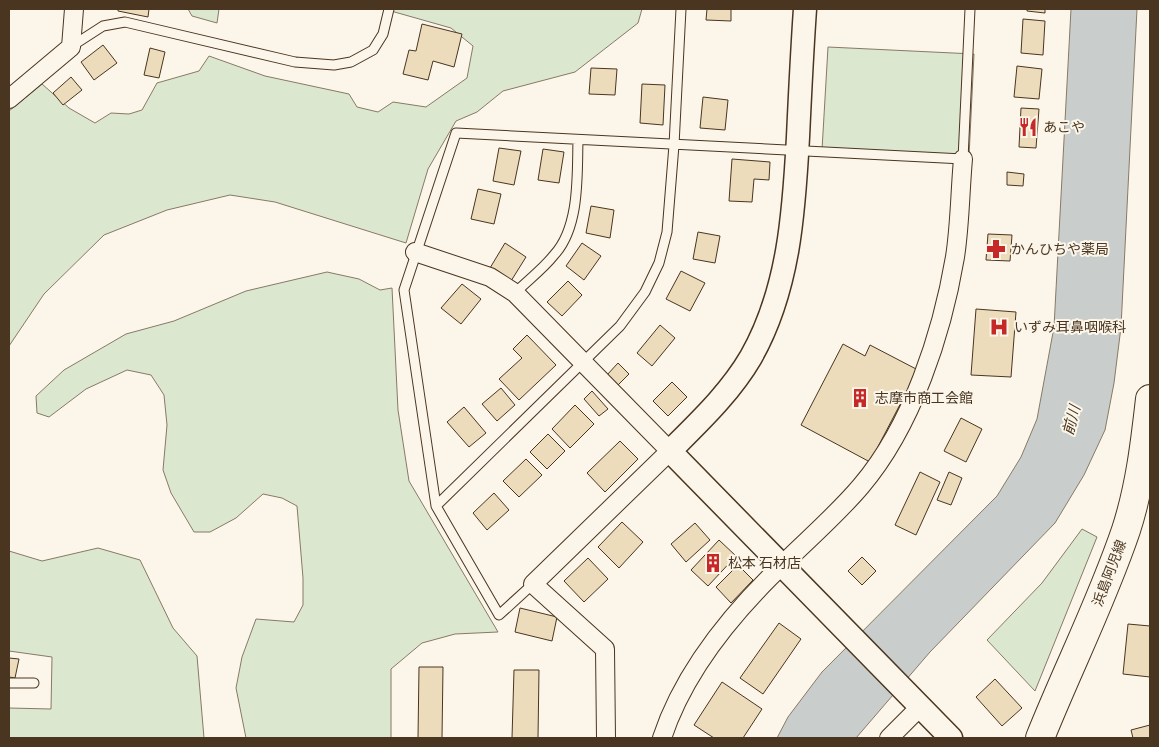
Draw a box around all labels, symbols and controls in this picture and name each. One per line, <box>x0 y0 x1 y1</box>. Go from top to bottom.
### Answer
restaurant icon: あこや <box>1017 116 1039 138</box>
place label: あこや <box>1043 118 1085 136</box>
pharmacy icon: かんひちや薬局 <box>985 238 1007 260</box>
place label: かんひちや薬局 <box>1011 240 1109 258</box>
hospital icon: いずみ耳鼻咽喉科 <box>988 316 1010 338</box>
place label: いずみ耳鼻咽喉科 <box>1014 318 1126 336</box>
building icon: 志摩市商工会館 <box>849 387 871 409</box>
place label: 志摩市商工会館 <box>875 389 973 407</box>
water label: 前川 <box>1058 401 1085 437</box>
street label: 浜島阿児線 <box>1088 537 1130 609</box>
building icon: 松本 石材店 <box>702 552 724 574</box>
place label: 松本 石材店 <box>728 554 801 572</box>

